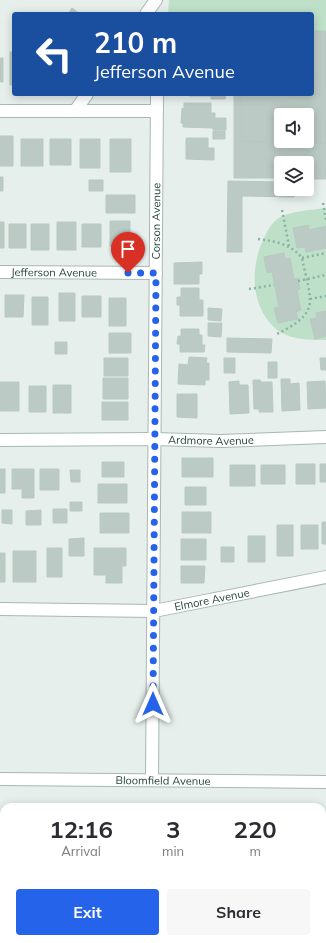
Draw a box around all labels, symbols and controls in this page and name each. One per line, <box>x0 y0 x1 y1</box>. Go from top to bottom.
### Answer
text: 210 m <box>94 25 177 60</box>
icon: left <box>28 28 80 80</box>
text: Jefferson Avenue <box>94 60 235 83</box>
map controls <box>274 108 314 196</box>
button: sound <box>274 108 314 148</box>
button: layers <box>274 156 314 196</box>
street label: Corson Avenue <box>149 183 163 259</box>
pin <box>111 232 145 273</box>
icon: arrive <box>117 238 139 260</box>
street label: Jefferson Avenue <box>11 265 97 280</box>
street label: Ardmore Avenue <box>168 432 254 448</box>
street label: Elmore Avenue <box>173 585 251 614</box>
position arrow <box>132 683 174 725</box>
street label: Bloomfield Avenue <box>115 773 211 788</box>
text: 12:16 <box>49 814 113 844</box>
text: 3 <box>166 814 180 844</box>
text: 220 <box>234 814 277 844</box>
text: Arrival <box>61 843 101 859</box>
text: min <box>162 843 184 859</box>
text: m <box>249 843 261 859</box>
button: Exit <box>16 889 159 935</box>
button: Share <box>167 889 310 935</box>

